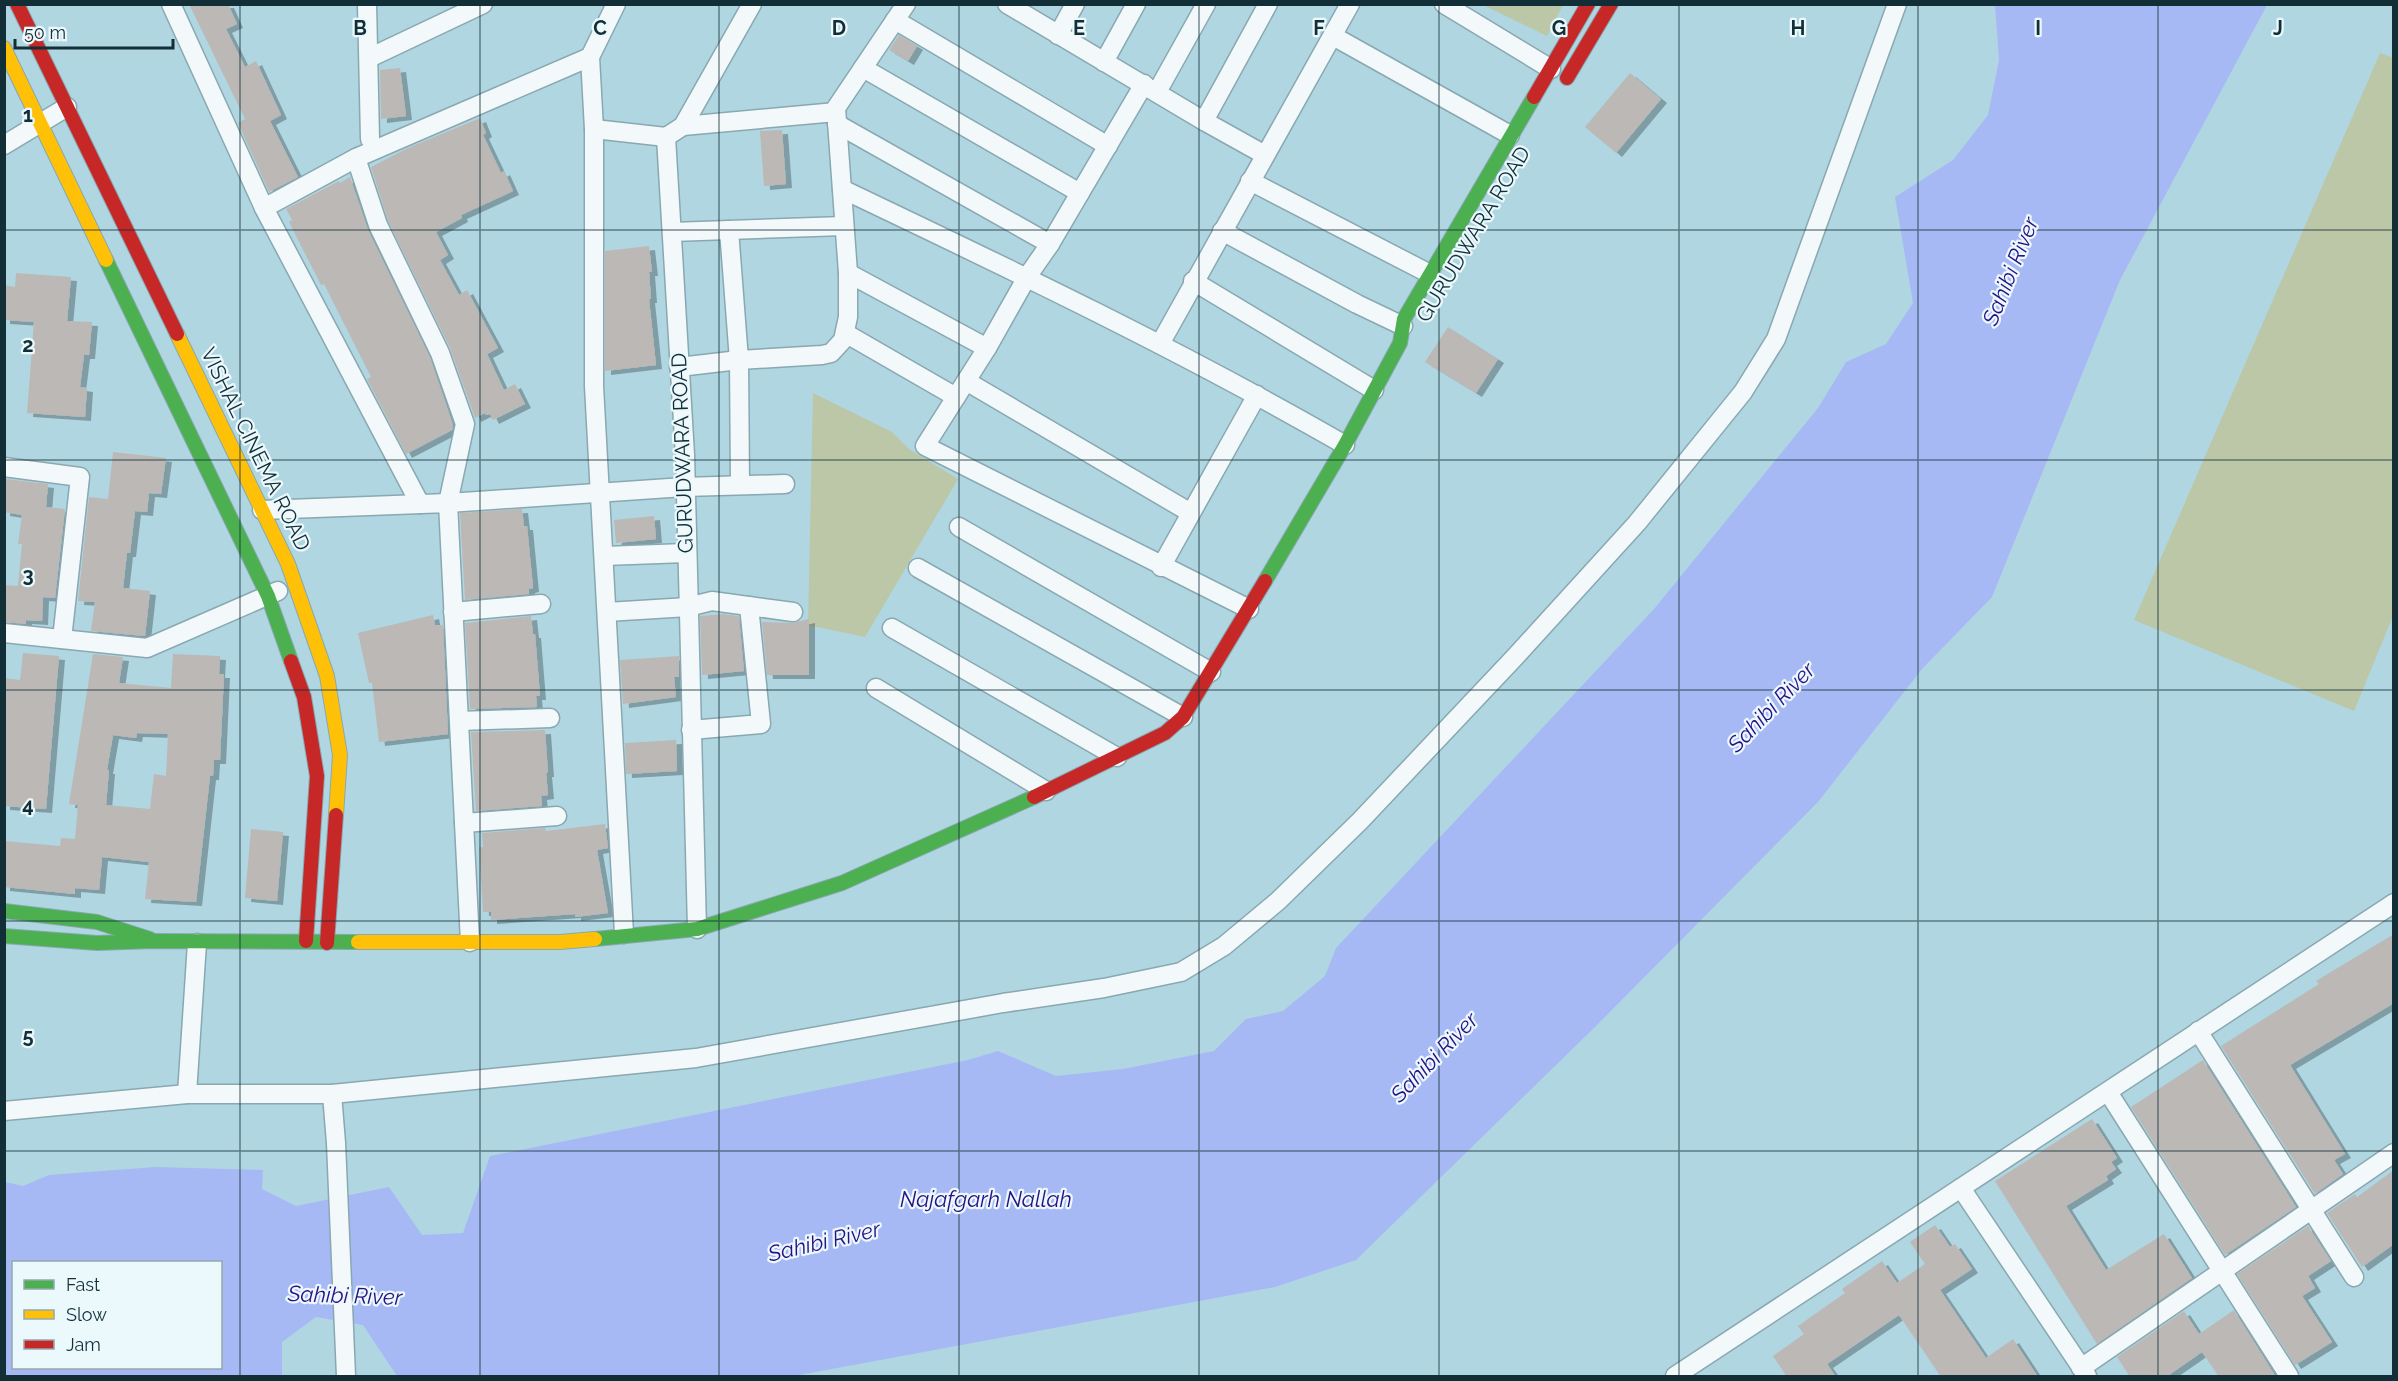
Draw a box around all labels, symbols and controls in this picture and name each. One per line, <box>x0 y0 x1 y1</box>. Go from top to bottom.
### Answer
scale bar <box>15 12 172 50</box>
text: B <box>353 16 367 40</box>
text: C <box>593 16 607 40</box>
text: D <box>832 16 846 40</box>
text: E <box>1073 16 1085 40</box>
text: F <box>1313 16 1325 40</box>
text: G <box>1552 16 1566 40</box>
text: H <box>1791 16 1805 40</box>
text: I <box>2035 16 2041 40</box>
text: J <box>2273 16 2283 40</box>
text: 50 m <box>24 22 66 43</box>
text: 1 <box>23 103 33 127</box>
street label: GURUDWARA ROAD <box>1411 142 1535 326</box>
water label: Sahibi River <box>1976 212 2044 330</box>
text: 2 <box>22 333 34 357</box>
street label: VISHAL CINEMA ROAD <box>196 343 316 555</box>
street label: GURUDWARA ROAD <box>666 352 698 554</box>
text: 3 <box>22 563 34 587</box>
water label: Sahibi River <box>1721 656 1821 758</box>
text: 4 <box>22 793 34 817</box>
water label: Sahibi River <box>1384 1006 1484 1108</box>
text: 5 <box>22 1024 34 1048</box>
water label: Najafgarh Nallah <box>900 1186 1072 1212</box>
water label: Sahibi River <box>764 1215 884 1267</box>
legend <box>12 1261 222 1369</box>
text: Fast <box>66 1274 100 1295</box>
water label: Sahibi River <box>286 1280 404 1310</box>
text: Slow <box>66 1304 107 1325</box>
text: Jam <box>66 1334 101 1355</box>

